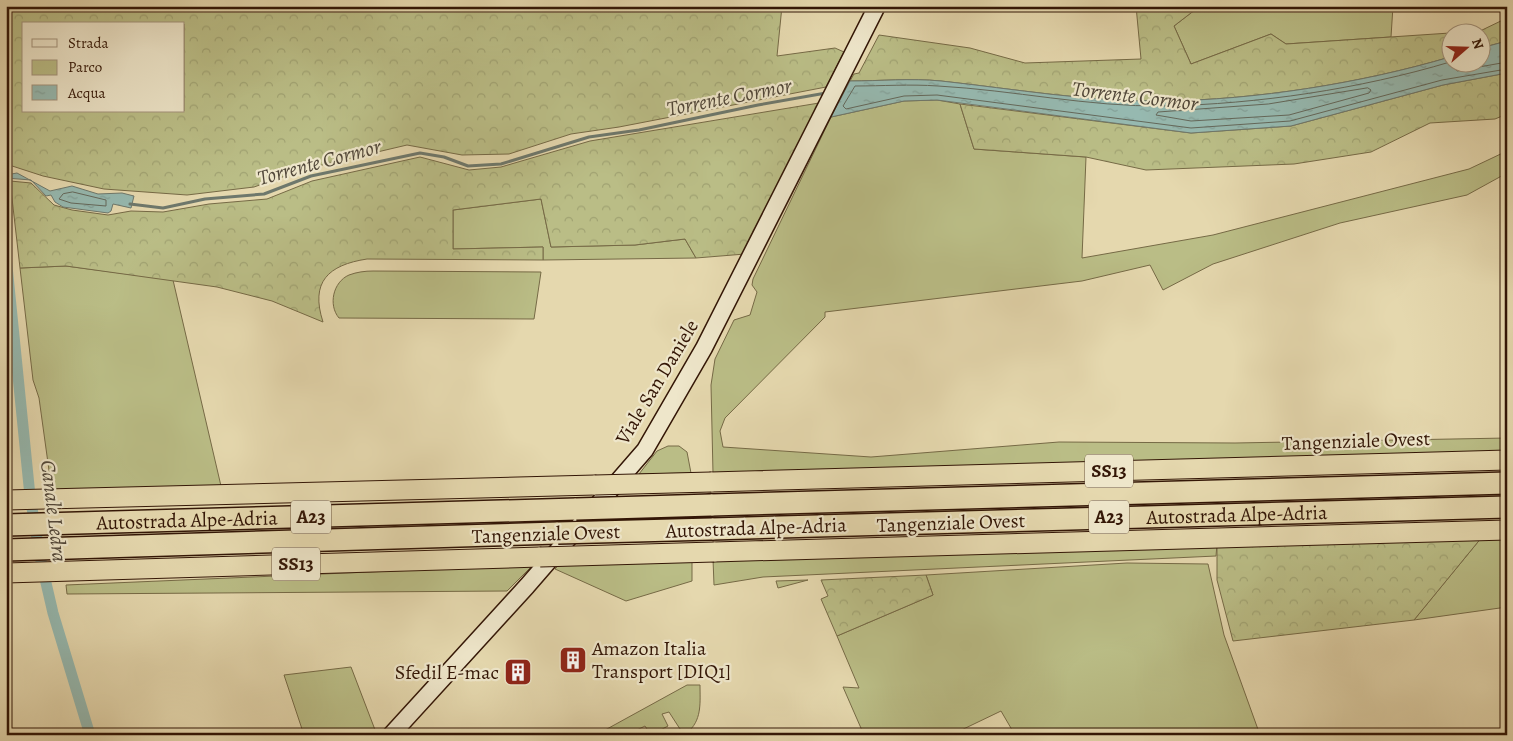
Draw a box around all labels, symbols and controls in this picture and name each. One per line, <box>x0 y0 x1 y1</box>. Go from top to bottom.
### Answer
legend <box>22 22 185 112</box>
north arrow <box>1440 22 1490 72</box>
text: Strada <box>68 33 109 53</box>
text: N <box>1467 36 1488 52</box>
text: Parco <box>68 57 102 77</box>
water label: Torrente Cormor <box>664 71 795 123</box>
water label: Torrente Cormor <box>1070 74 1200 118</box>
text: Acqua <box>67 83 106 103</box>
water label: Torrente Cormor <box>254 132 384 192</box>
street label: Viale San Daniele <box>609 314 705 450</box>
street label: Tangenziale Ovest <box>1281 425 1431 457</box>
road number: SS13 <box>1085 454 1133 488</box>
water label: Canale Ledra <box>34 458 74 564</box>
street label: Autostrada Alpe-Adria <box>1145 498 1328 531</box>
road number: A23 <box>291 501 331 534</box>
road number: A23 <box>1089 501 1129 534</box>
street label: Autostrada Alpe-Adria <box>95 504 279 536</box>
street label: Tangenziale Ovest <box>876 507 1026 539</box>
street label: Autostrada Alpe-Adria <box>664 511 848 545</box>
street label: Tangenziale Ovest <box>471 518 621 550</box>
road number: SS13 <box>272 548 320 580</box>
place label: Amazon Italia Transport [DIQ1] <box>591 635 731 685</box>
building icon: Amazon Italia Transport [DIQ1] <box>558 645 588 675</box>
building icon: Sfedil E-mac <box>503 657 533 687</box>
place label: Sfedil E-mac <box>395 659 499 686</box>

